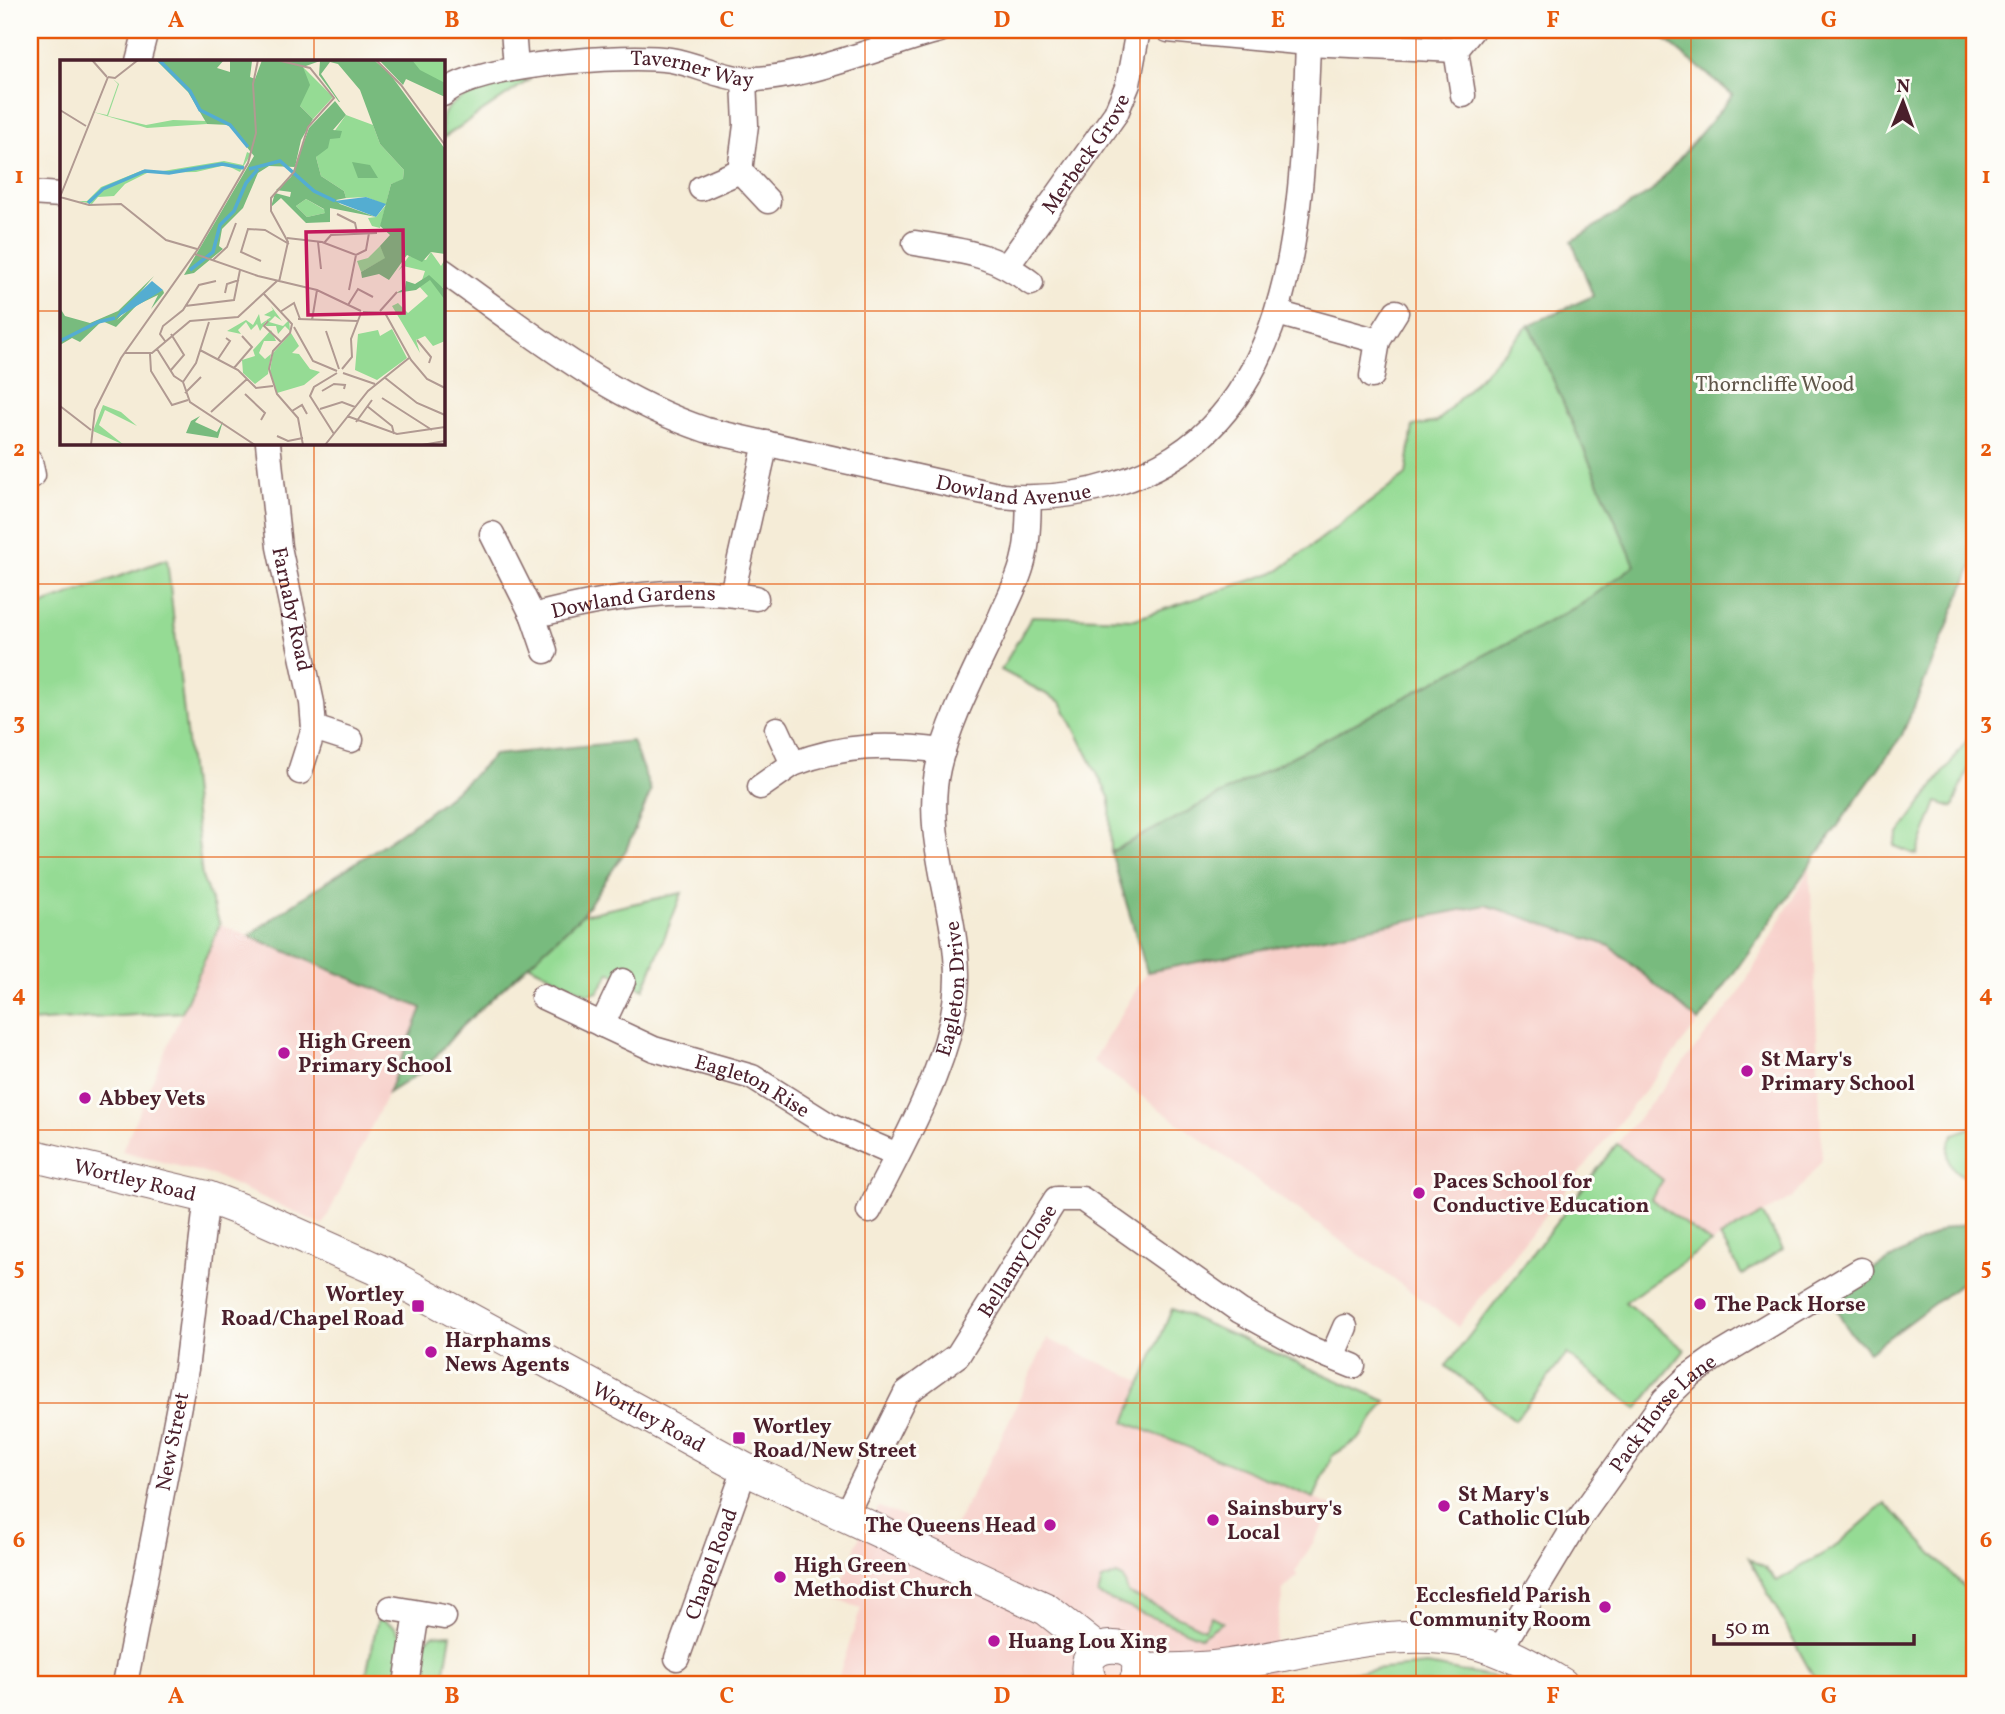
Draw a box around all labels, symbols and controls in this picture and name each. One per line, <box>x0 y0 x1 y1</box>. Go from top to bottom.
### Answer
text: A <box>168 5 184 37</box>
text: B <box>444 5 460 37</box>
text: C <box>720 5 734 37</box>
text: D <box>994 5 1011 37</box>
text: E <box>1271 5 1285 37</box>
text: F <box>1546 5 1560 37</box>
text: G <box>1821 5 1837 37</box>
street label: Taverner Way <box>630 45 755 95</box>
inset map <box>60 60 444 444</box>
north arrow <box>1868 66 1938 136</box>
text: N <box>1896 74 1911 100</box>
street label: Merbeck Grove <box>1036 90 1138 220</box>
text: 1 <box>14 161 24 193</box>
text: 1 <box>1981 161 1991 193</box>
park label: Thorncliffe Wood <box>1695 371 1855 400</box>
text: 2 <box>13 434 25 466</box>
text: 2 <box>1980 434 1992 466</box>
street label: Dowland Avenue <box>933 469 1094 513</box>
street label: Farnaby Road <box>263 544 318 674</box>
street label: Dowland Gardens <box>548 580 716 627</box>
text: 3 <box>13 707 25 739</box>
text: 3 <box>1980 707 1992 739</box>
street label: Eagleton Drive <box>930 919 973 1061</box>
text: 4 <box>12 979 26 1011</box>
text: 4 <box>1979 979 1993 1011</box>
place label: High Green Primary School <box>298 1028 452 1081</box>
marker: High Green Primary School <box>276 1045 292 1061</box>
place label: St Mary's Primary School <box>1761 1046 1915 1099</box>
street label: Eagleton Rise <box>691 1048 815 1126</box>
marker: St Mary's Primary School <box>1739 1063 1755 1079</box>
place label: Abbey Vets <box>99 1085 205 1114</box>
marker: Abbey Vets <box>77 1090 93 1106</box>
street label: Wortley Road <box>70 1153 199 1210</box>
place label: Paces School for Conductive Education <box>1433 1168 1650 1221</box>
marker: Paces School for Conductive Education <box>1411 1185 1427 1201</box>
street label: Bellamy Close <box>972 1199 1065 1324</box>
text: 5 <box>13 1252 25 1284</box>
text: 5 <box>1980 1252 1992 1284</box>
place label: Wortley Road/Chapel Road <box>221 1281 404 1334</box>
place label: The Pack Horse <box>1714 1291 1866 1320</box>
marker: The Pack Horse <box>1692 1296 1708 1312</box>
marker: Wortley Road/Chapel Road <box>410 1298 426 1314</box>
place label: Harphams News Agents <box>445 1327 570 1380</box>
marker: Harphams News Agents <box>423 1344 439 1360</box>
street label: Pack Horse Lane <box>1603 1348 1723 1479</box>
street label: Wortley Road <box>586 1375 710 1461</box>
street label: New Street <box>150 1390 197 1494</box>
place label: Wortley Road/New Street <box>753 1413 917 1466</box>
marker: Wortley Road/New Street <box>731 1430 747 1446</box>
place label: St Mary's Catholic Club <box>1458 1481 1590 1534</box>
place label: Sainsbury's Local <box>1227 1495 1342 1548</box>
marker: St Mary's Catholic Club <box>1436 1498 1452 1514</box>
street label: Chapel Road <box>679 1505 746 1624</box>
place label: The Queens Head <box>865 1512 1036 1541</box>
marker: Sainsbury's Local <box>1205 1512 1221 1528</box>
marker: The Queens Head <box>1042 1517 1058 1533</box>
text: 6 <box>13 1525 25 1557</box>
text: 6 <box>1980 1525 1992 1557</box>
place label: High Green Methodist Church <box>794 1552 973 1605</box>
marker: High Green Methodist Church <box>772 1569 788 1585</box>
place label: Ecclesfield Parish Community Room <box>1409 1582 1591 1635</box>
marker: Ecclesfield Parish Community Room <box>1597 1599 1613 1615</box>
scale bar <box>1714 1602 1914 1646</box>
text: 50 m <box>1725 1614 1770 1643</box>
place label: Huang Lou Xing <box>1008 1628 1167 1657</box>
marker: Huang Lou Xing <box>986 1633 1002 1649</box>
text: A <box>168 1681 184 1713</box>
text: B <box>444 1681 460 1713</box>
text: C <box>720 1681 734 1713</box>
text: D <box>994 1681 1011 1713</box>
text: E <box>1271 1681 1285 1713</box>
text: F <box>1546 1681 1560 1713</box>
text: G <box>1821 1681 1837 1713</box>

